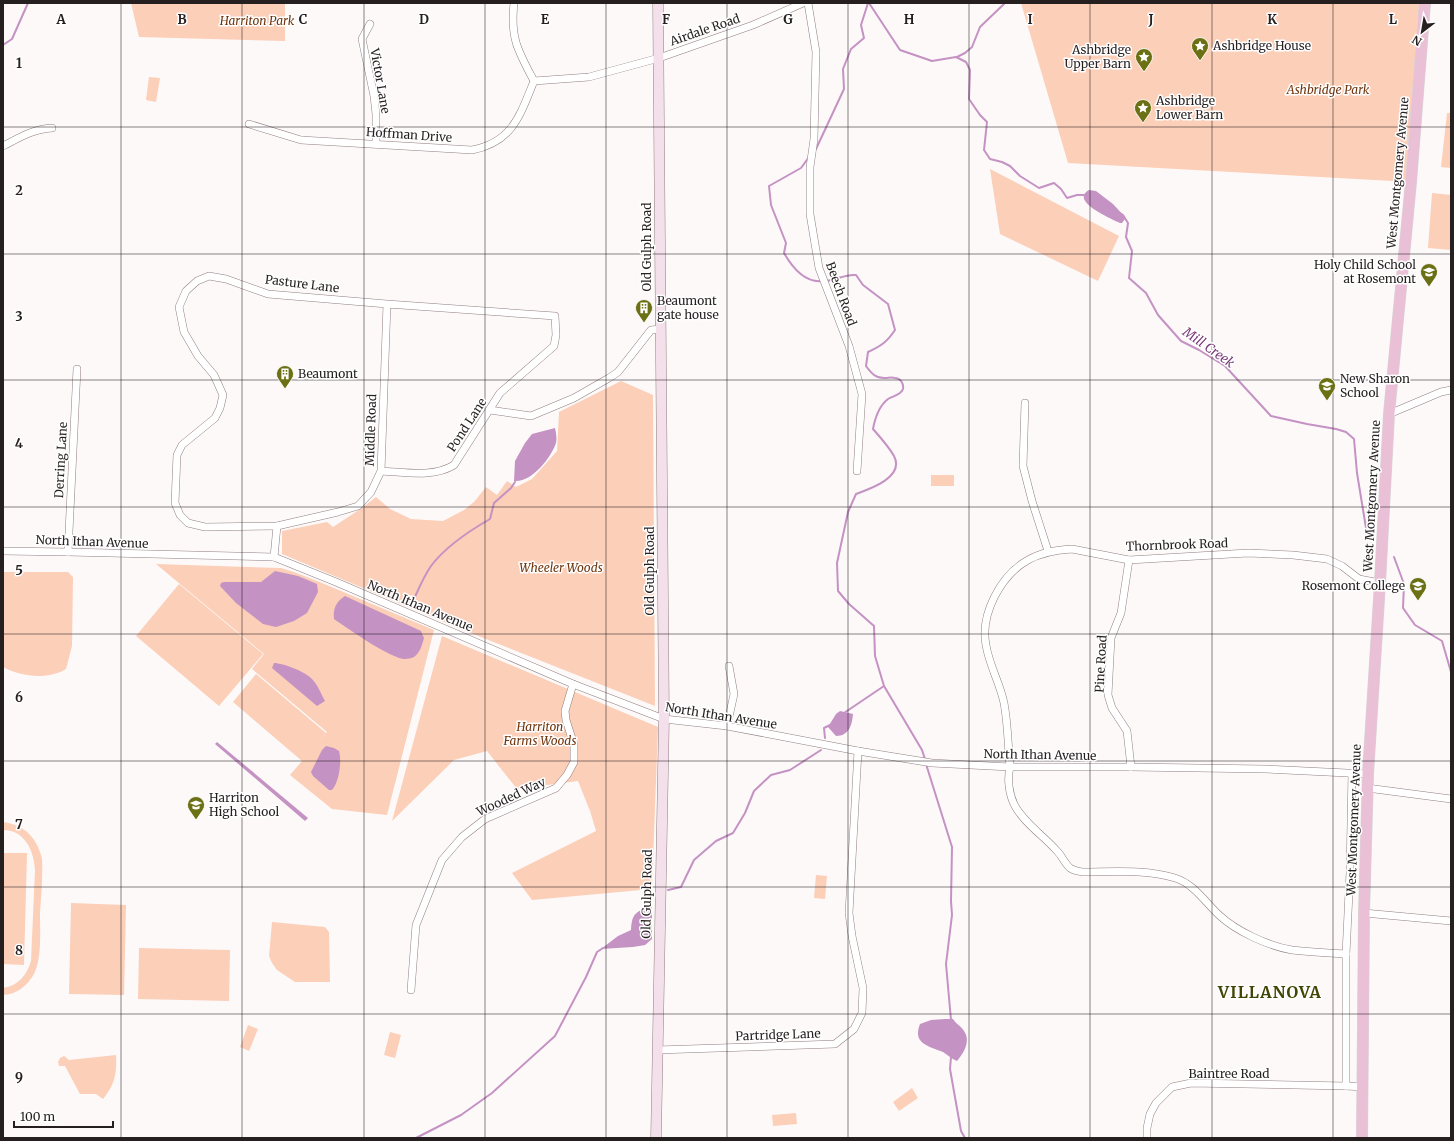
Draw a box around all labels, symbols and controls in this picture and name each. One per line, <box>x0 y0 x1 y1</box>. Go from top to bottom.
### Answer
text: A <box>55 11 66 28</box>
text: B <box>177 11 187 28</box>
text: C <box>299 11 308 28</box>
text: D <box>419 11 429 28</box>
text: E <box>541 11 550 28</box>
text: F <box>662 11 670 28</box>
street label: Airdale Road <box>667 11 742 49</box>
text: G <box>783 11 793 28</box>
text: H <box>904 11 915 28</box>
text: I <box>1027 11 1033 28</box>
text: J <box>1147 11 1154 28</box>
text: K <box>1267 11 1277 28</box>
text: L <box>1389 11 1398 28</box>
north arrow <box>1402 12 1442 52</box>
park label: Harriton Park <box>219 13 295 28</box>
text: N <box>1409 32 1424 49</box>
place icon: Ashbridge House <box>1190 36 1210 61</box>
place label: Ashbridge House <box>1212 38 1311 53</box>
place label: Ashbridge Upper Barn <box>1065 42 1131 71</box>
street label: Victor Lane <box>367 46 394 115</box>
place icon: Ashbridge Upper Barn <box>1134 47 1154 72</box>
text: 1 <box>16 55 22 72</box>
park label: Ashbridge Park <box>1286 82 1370 97</box>
place label: Ashbridge Lower Barn <box>1155 93 1223 122</box>
street label: West Montgomery Avenue <box>1383 97 1412 250</box>
place icon: Ashbridge Lower Barn <box>1133 98 1153 123</box>
street label: Hoffman Drive <box>366 124 452 145</box>
text: 2 <box>15 182 23 199</box>
street label: Old Gulph Road <box>639 202 654 292</box>
place label: Holy Child School at Rosemont <box>1314 257 1416 286</box>
street label: Beech Road <box>823 260 860 328</box>
school or university icon: Holy Child School at Rosemont <box>1419 262 1439 287</box>
street label: Pasture Lane <box>264 272 340 296</box>
place label: Beaumont gate house <box>657 293 719 322</box>
building icon: Beaumont gate house <box>634 298 654 323</box>
text: 3 <box>15 308 23 325</box>
water label: Mill Creek <box>1179 323 1238 371</box>
building icon: Beaumont <box>275 364 295 389</box>
place label: Beaumont <box>298 366 358 381</box>
place label: New Sharon School <box>1340 371 1410 400</box>
school or university icon: New Sharon School <box>1317 376 1337 401</box>
street label: Middle Road <box>362 394 379 466</box>
street label: Pond Lane <box>444 395 489 454</box>
street label: West Montgomery Avenue <box>1360 420 1383 573</box>
street label: Derring Lane <box>51 421 70 499</box>
text: 4 <box>15 435 24 452</box>
street label: Old Gulph Road <box>642 526 657 616</box>
street label: North Ithan Avenue <box>35 532 149 551</box>
street label: Thornbrook Road <box>1126 535 1228 554</box>
park label: Wheeler Woods <box>519 560 603 575</box>
text: 5 <box>15 562 23 579</box>
school or university icon: Rosemont College <box>1408 576 1428 601</box>
street label: North Ithan Avenue <box>365 577 475 634</box>
place label: Rosemont College <box>1302 578 1405 593</box>
street label: Pine Road <box>1091 635 1110 693</box>
text: 6 <box>15 689 23 706</box>
street label: North Ithan Avenue <box>664 699 778 732</box>
park label: Harriton Farms Woods <box>503 719 576 748</box>
street label: West Montgomery Avenue <box>1343 744 1364 897</box>
street label: North Ithan Avenue <box>983 746 1097 763</box>
street label: Wooded Way <box>473 774 548 820</box>
place label: Harriton High School <box>209 790 280 819</box>
school or university icon: Harriton High School <box>186 795 206 820</box>
text: 7 <box>15 816 23 833</box>
street label: Old Gulph Road <box>638 849 655 939</box>
text: 8 <box>15 942 23 959</box>
district label: VILLANOVA <box>1217 982 1322 1002</box>
street label: Partridge Lane <box>735 1026 821 1043</box>
street label: Baintree Road <box>1188 1066 1270 1081</box>
text: 9 <box>15 1069 23 1086</box>
scale bar <box>14 1103 113 1129</box>
text: 100 m <box>20 1109 55 1124</box>

